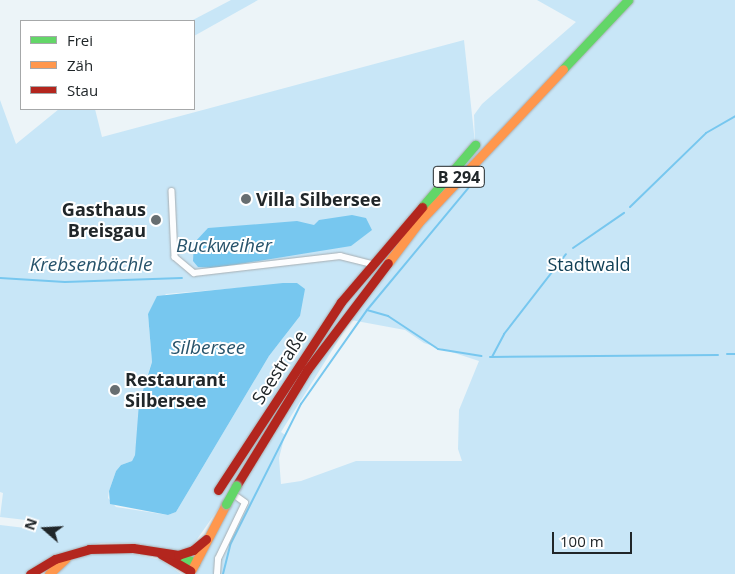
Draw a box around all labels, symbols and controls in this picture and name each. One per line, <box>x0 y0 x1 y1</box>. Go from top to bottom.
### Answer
legend <box>20 20 195 110</box>
text: Frei <box>67 30 93 50</box>
text: Zäh <box>67 55 93 75</box>
text: Stau <box>67 80 98 100</box>
road number: B 294 <box>433 163 485 190</box>
place label: Villa Silbersee <box>256 188 381 210</box>
marker: Villa Silbersee <box>240 193 252 205</box>
place label: Gasthaus Breisgau <box>62 199 146 242</box>
marker: Gasthaus Breisgau <box>150 214 162 226</box>
water label: Buckweiher <box>176 235 272 257</box>
park label: Stadtwald <box>547 253 631 275</box>
water label: Krebsenbächle <box>30 254 152 276</box>
street label: Seestraße <box>247 326 311 408</box>
water label: Silbersee <box>171 337 245 359</box>
place label: Restaurant Silbersee <box>125 369 226 412</box>
marker: Restaurant Silbersee <box>109 384 121 396</box>
north arrow <box>20 504 70 554</box>
text: N <box>20 515 41 532</box>
scale bar <box>555 522 635 554</box>
text: 100 m <box>560 531 604 551</box>

